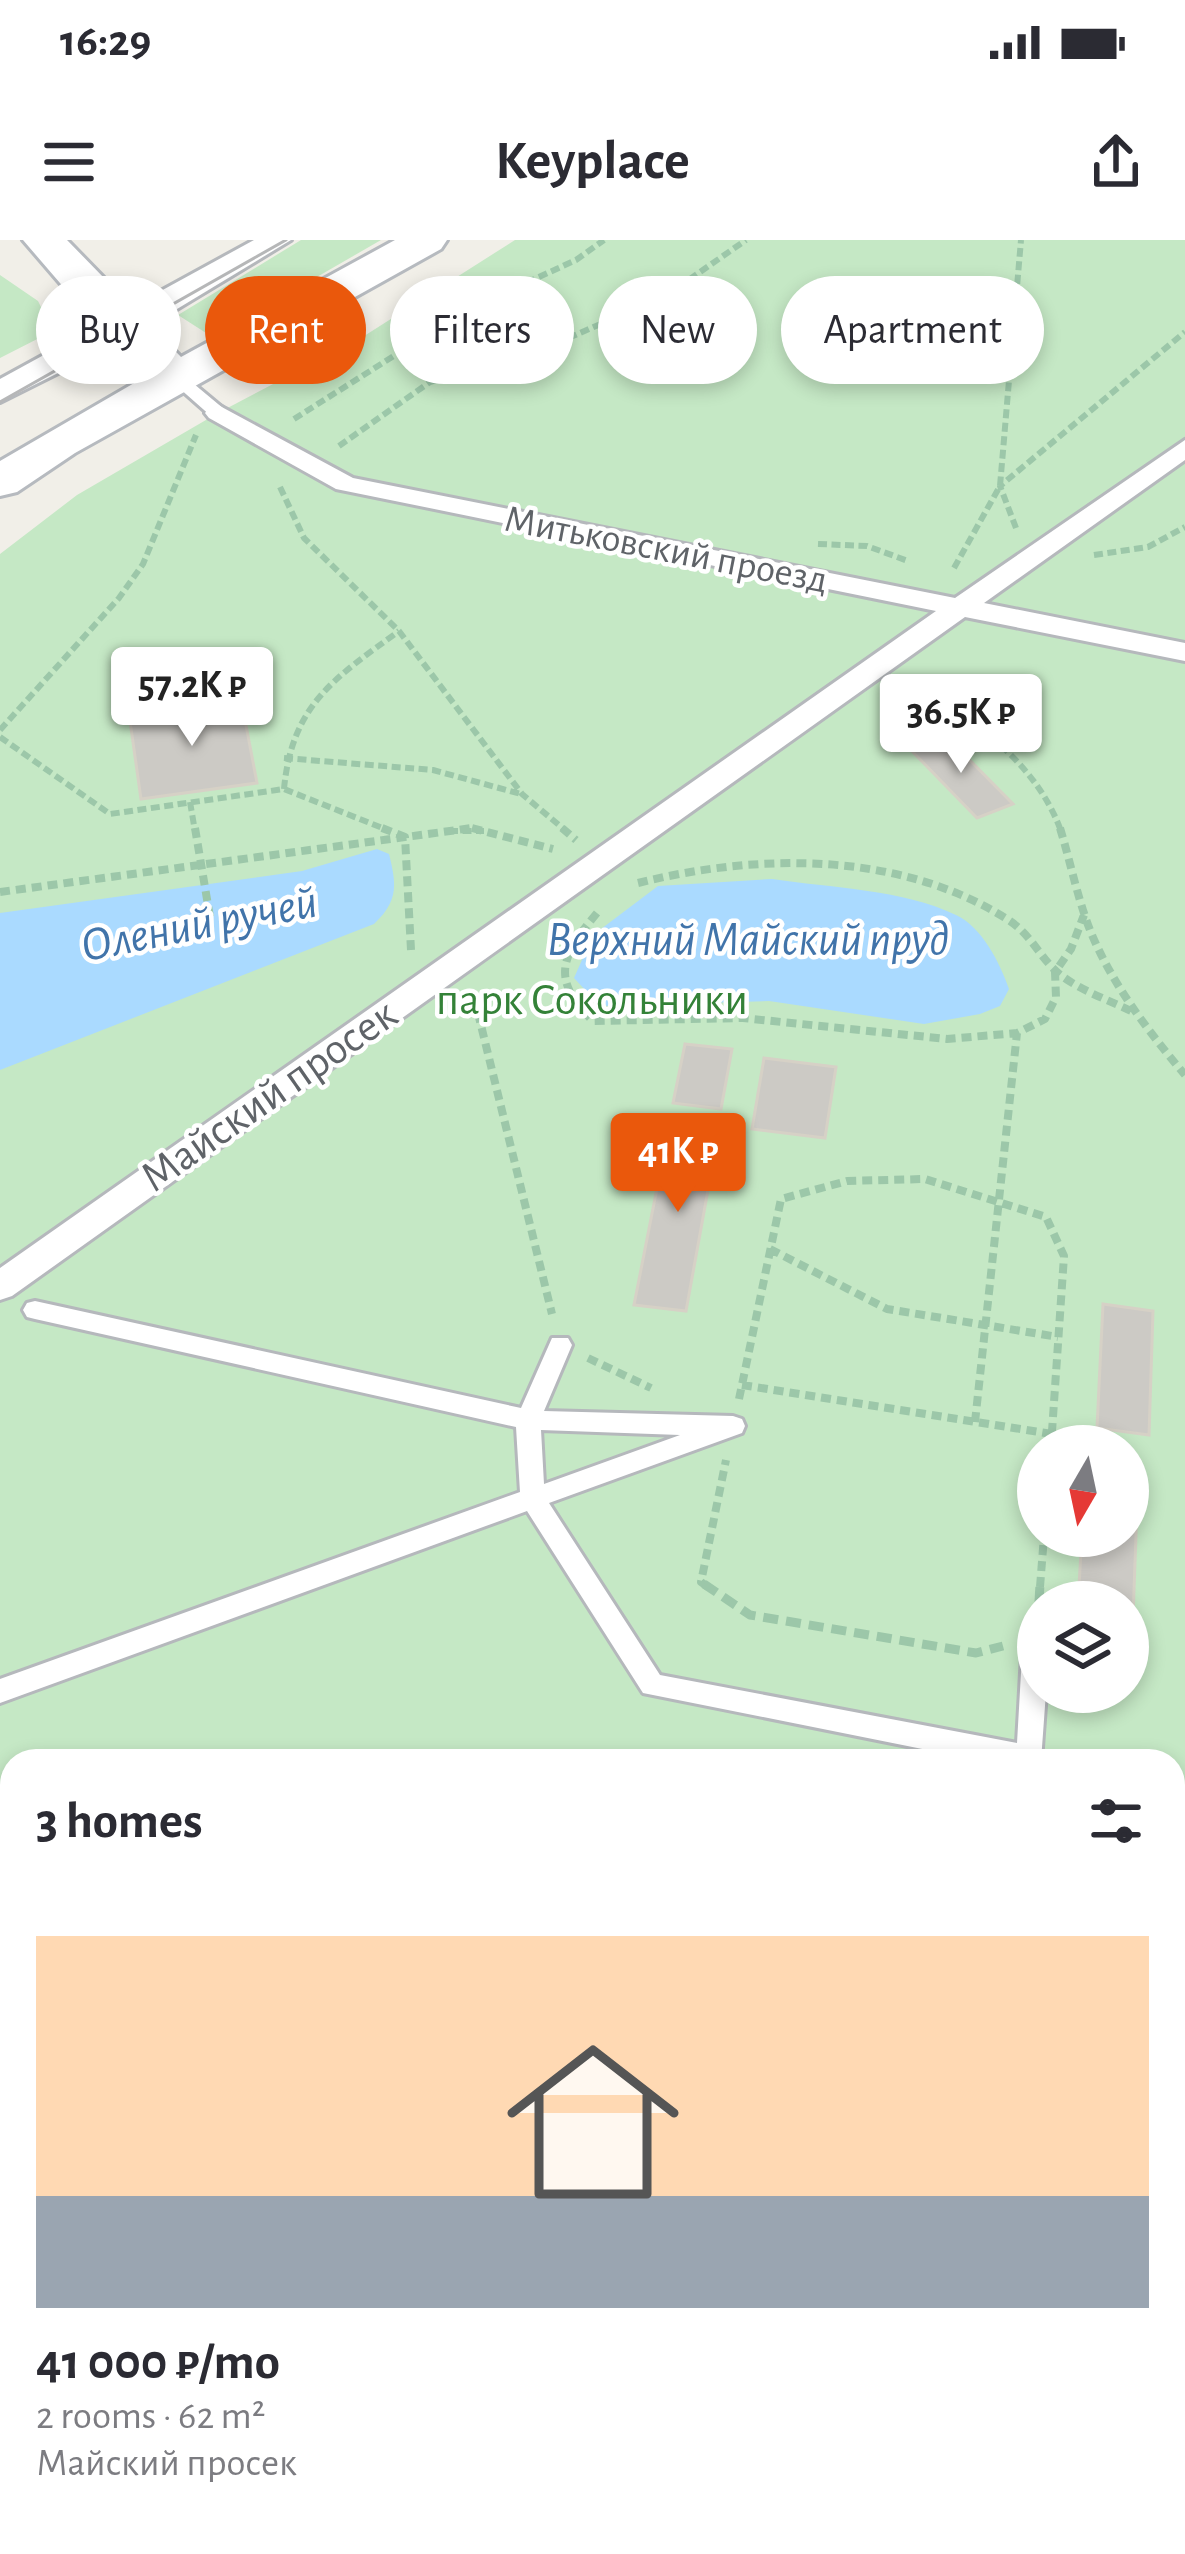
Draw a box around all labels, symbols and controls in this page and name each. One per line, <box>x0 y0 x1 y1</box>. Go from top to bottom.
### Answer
text: 16:29 <box>60 19 151 64</box>
icon: menu <box>36 129 102 195</box>
icon: share <box>1083 129 1149 195</box>
text: Keyplace <box>495 135 690 189</box>
chip: Buy <box>36 276 181 384</box>
chip: Rent <box>205 276 366 384</box>
chip: Filters <box>390 276 574 384</box>
chip: New <box>598 276 757 384</box>
chip: Apartment <box>781 276 1044 384</box>
street label: Митьковский проезд <box>501 499 831 601</box>
pin: 57.2K ₽ <box>81 647 303 749</box>
text: 57.2K ₽ <box>138 666 246 705</box>
pin: 36.5K ₽ <box>850 674 1072 776</box>
text: 36.5K ₽ <box>907 693 1015 732</box>
water label: Олений ручей <box>77 879 321 971</box>
water label: Верхний Майский пруд <box>547 917 949 965</box>
park label: парк Сокольники <box>436 978 748 1023</box>
street label: Майский просек <box>133 991 406 1201</box>
pin: 41K ₽ <box>594 1113 762 1215</box>
text: 41K ₽ <box>638 1132 718 1171</box>
north arrow <box>1017 1425 1149 1557</box>
map controls <box>1017 1425 1149 1713</box>
button: layers <box>1017 1581 1149 1713</box>
icon: filters <box>1083 1788 1149 1854</box>
text: 3 homes <box>36 1796 203 1847</box>
icon: home <box>485 2014 701 2230</box>
text: 41 000 ₽/mo <box>36 2337 280 2388</box>
text: 2 rooms · 62 m² <box>36 2397 265 2436</box>
text: Майский просек <box>36 2444 297 2483</box>

